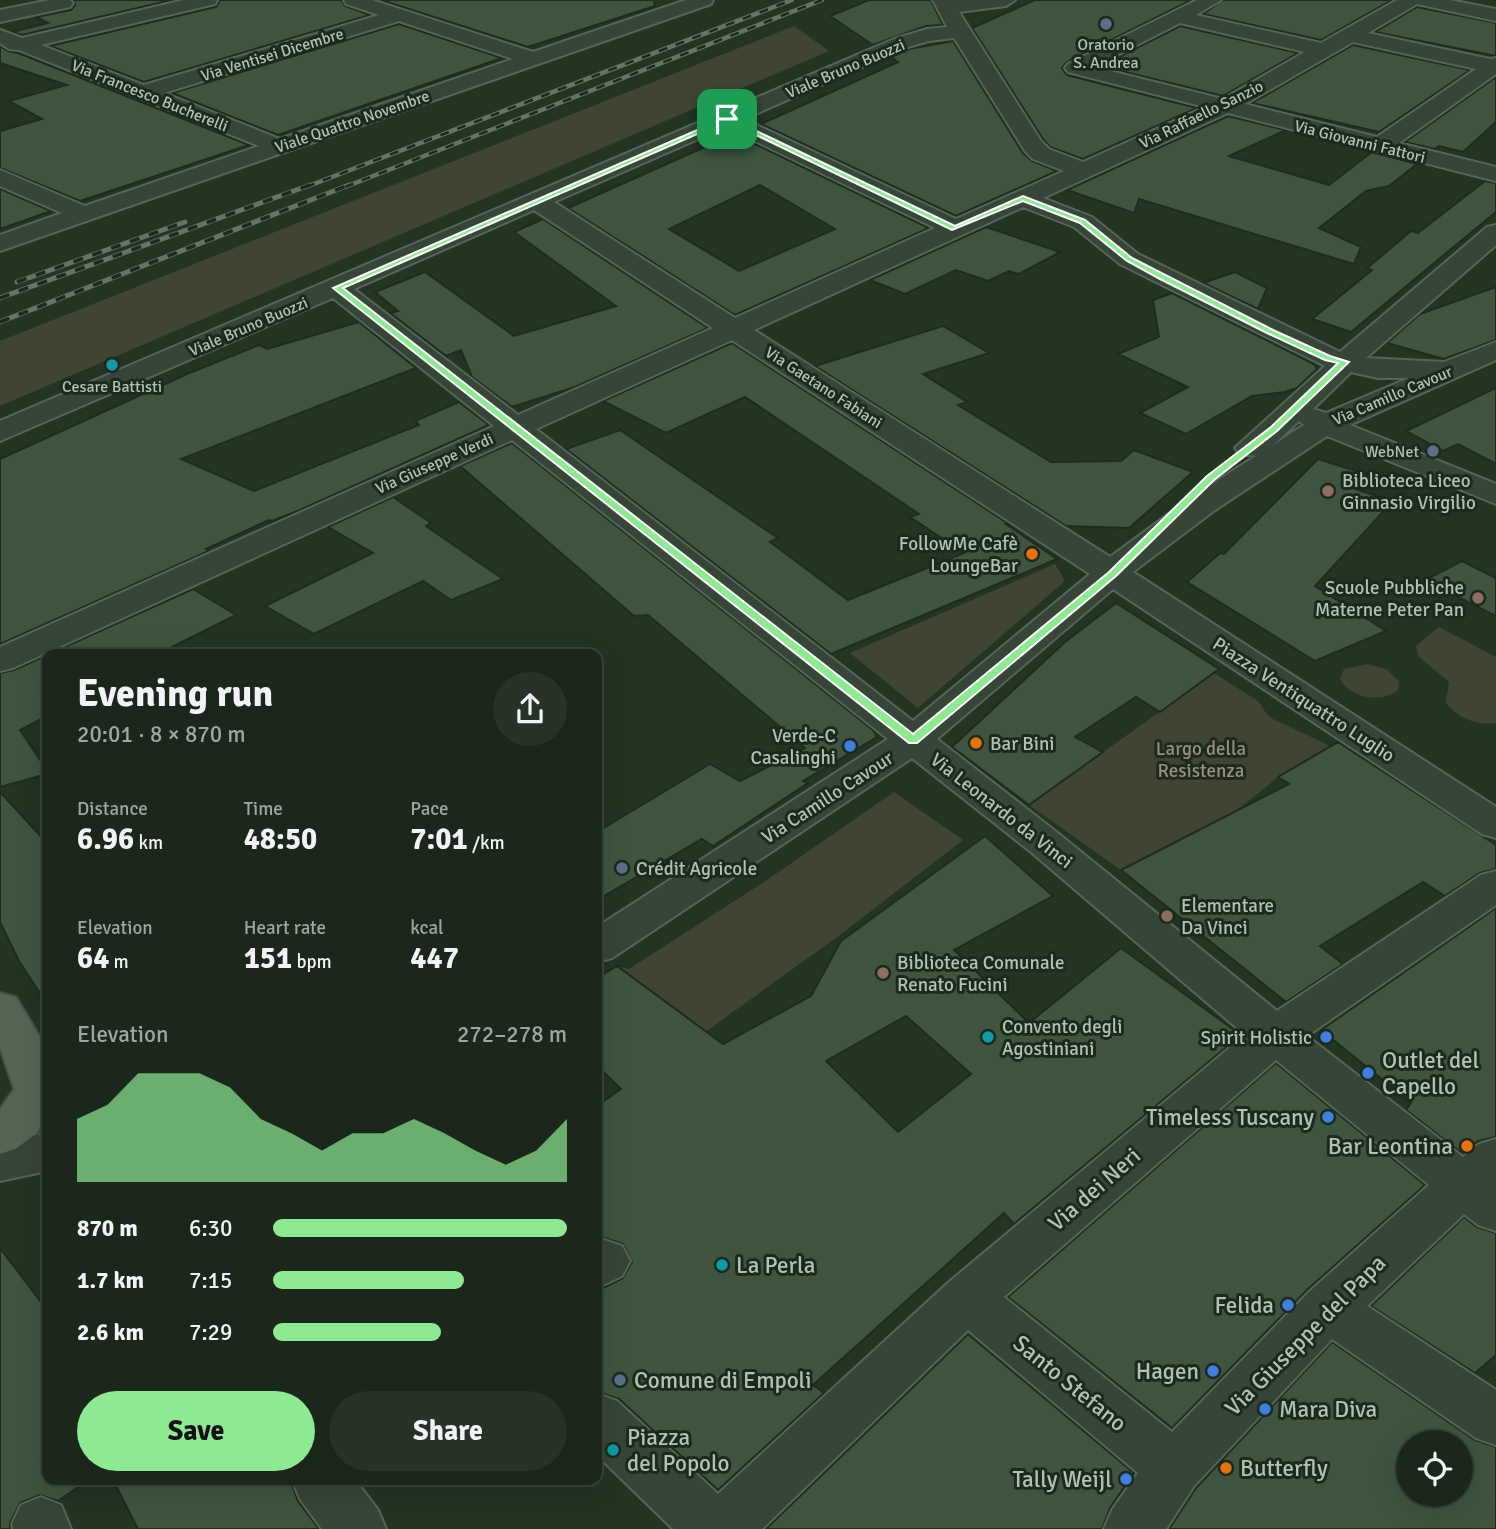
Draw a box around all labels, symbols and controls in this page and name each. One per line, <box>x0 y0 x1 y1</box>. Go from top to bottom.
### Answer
marker: Oratorio S. Andrea <box>1098 16 1114 32</box>
street label: Via Ventisei Dicembre <box>199 24 346 86</box>
street label: Viale Bruno Buozzi <box>783 35 908 103</box>
place label: Oratorio S. Andrea <box>1073 35 1139 73</box>
street label: Via Francesco Bucherelli <box>68 55 231 137</box>
street label: Via Raffaello Sanzio <box>1136 76 1267 154</box>
street label: Viale Quattro Novembre <box>272 86 432 158</box>
pin <box>697 89 757 149</box>
icon: arrive <box>708 100 746 138</box>
street label: Via Giovanni Fattori <box>1292 116 1427 168</box>
street label: Viale Bruno Buozzi <box>186 293 311 361</box>
street label: Via Gaetano Fabiani <box>761 343 886 433</box>
marker: Cesare Battisti <box>104 357 120 373</box>
street label: Via Camillo Cavour <box>1329 362 1455 430</box>
place label: Cesare Battisti <box>62 377 162 397</box>
street label: Via Giuseppe Verdi <box>372 429 496 499</box>
place label: WebNet <box>1365 442 1419 462</box>
marker: WebNet <box>1425 443 1441 459</box>
place label: Biblioteca Liceo Ginnasio Virgilio <box>1342 469 1476 515</box>
marker: Biblioteca Liceo Ginnasio Virgilio <box>1320 483 1336 499</box>
place label: FollowMe Cafè LoungeBar <box>899 532 1018 578</box>
marker: FollowMe Cafè LoungeBar <box>1024 546 1040 562</box>
place label: Scuole Pubbliche Materne Peter Pan <box>1315 576 1464 622</box>
marker: Scuole Pubbliche Materne Peter Pan <box>1470 590 1486 606</box>
street label: Piazza Ventiquattro Luglio <box>1208 632 1399 768</box>
text: Evening run <box>77 670 273 717</box>
button: share <box>493 672 567 746</box>
text: 20:01 · 8 × 870 m <box>77 720 246 749</box>
place label: Verde-C Casalinghi <box>751 724 836 770</box>
place label: Bar Bini <box>990 732 1054 756</box>
marker: Bar Bini <box>968 735 984 751</box>
park label: Largo della Resistenza <box>1156 737 1246 783</box>
marker: Verde-C Casalinghi <box>842 738 858 754</box>
street label: Via Camillo Cavour <box>757 746 898 849</box>
street label: Via Leonardo da Vinci <box>925 748 1077 874</box>
text: Distance <box>77 797 148 821</box>
text: Time <box>244 797 283 821</box>
text: Pace <box>410 797 449 821</box>
text: 6.96 <box>77 821 134 858</box>
text: 48:50 <box>244 821 317 858</box>
text: 7:01 <box>410 821 468 858</box>
text: km <box>134 831 163 855</box>
text: /km <box>468 831 505 855</box>
place label: Crédit Agricole <box>636 857 757 881</box>
marker: Crédit Agricole <box>614 860 630 876</box>
place label: Elementare Da Vinci <box>1181 894 1274 940</box>
marker: Elementare Da Vinci <box>1159 908 1175 924</box>
text: Elevation <box>77 916 153 940</box>
text: Heart rate <box>244 916 326 940</box>
text: kcal <box>410 916 444 940</box>
text: 64 <box>77 940 109 977</box>
text: 151 <box>244 940 292 977</box>
text: 447 <box>410 940 459 977</box>
text: m <box>109 950 129 974</box>
text: bpm <box>292 950 332 974</box>
place label: Biblioteca Comunale Renato Fucini <box>897 951 1064 997</box>
marker: Biblioteca Comunale Renato Fucini <box>875 965 891 981</box>
place label: Convento degli Agostiniani <box>1002 1015 1122 1061</box>
text: Elevation <box>77 1020 169 1049</box>
text: 272–278 m <box>457 1020 567 1049</box>
place label: Spirit Holistic <box>1200 1026 1312 1050</box>
marker: Convento degli Agostiniani <box>980 1029 996 1045</box>
marker: Spirit Holistic <box>1318 1029 1334 1045</box>
place label: Outlet del Capello <box>1382 1046 1480 1101</box>
marker: Outlet del Capello <box>1360 1065 1376 1081</box>
place label: Timeless Tuscany <box>1146 1103 1314 1132</box>
marker: Timeless Tuscany <box>1320 1109 1336 1125</box>
place label: Bar Leontina <box>1328 1132 1453 1161</box>
marker: Bar Leontina <box>1459 1138 1475 1154</box>
street label: Via dei Neri <box>1042 1141 1147 1238</box>
text: 870 m <box>77 1214 138 1243</box>
text: 6:30 <box>189 1214 232 1243</box>
street label: Via Giuseppe del Papa <box>1219 1249 1392 1422</box>
place label: La Perla <box>736 1251 815 1280</box>
marker: La Perla <box>714 1257 730 1273</box>
text: 1.7 km <box>77 1266 144 1295</box>
text: 7:15 <box>189 1266 232 1295</box>
place label: Felida <box>1214 1291 1274 1320</box>
marker: Felida <box>1280 1297 1296 1313</box>
text: 2.6 km <box>77 1318 144 1347</box>
text: 7:29 <box>189 1318 232 1347</box>
street label: Santo Stefano <box>1007 1329 1132 1438</box>
place label: Hagen <box>1136 1357 1199 1386</box>
marker: Hagen <box>1205 1363 1221 1379</box>
place label: Comune di Empoli <box>634 1366 811 1395</box>
marker: Comune di Empoli <box>612 1372 628 1388</box>
button: Save <box>77 1391 315 1471</box>
button: Share <box>329 1391 567 1471</box>
place label: Mara Diva <box>1279 1395 1377 1424</box>
marker: Mara Diva <box>1257 1401 1273 1417</box>
place label: Piazza del Popolo <box>627 1423 730 1478</box>
map controls <box>1396 1430 1473 1507</box>
button: locate <box>1396 1430 1473 1507</box>
marker: Piazza del Popolo <box>605 1442 621 1458</box>
place label: Butterfly <box>1240 1454 1328 1483</box>
marker: Butterfly <box>1218 1460 1234 1476</box>
place label: Tally Weijl <box>1012 1465 1112 1494</box>
marker: Tally Weijl <box>1118 1471 1134 1487</box>

